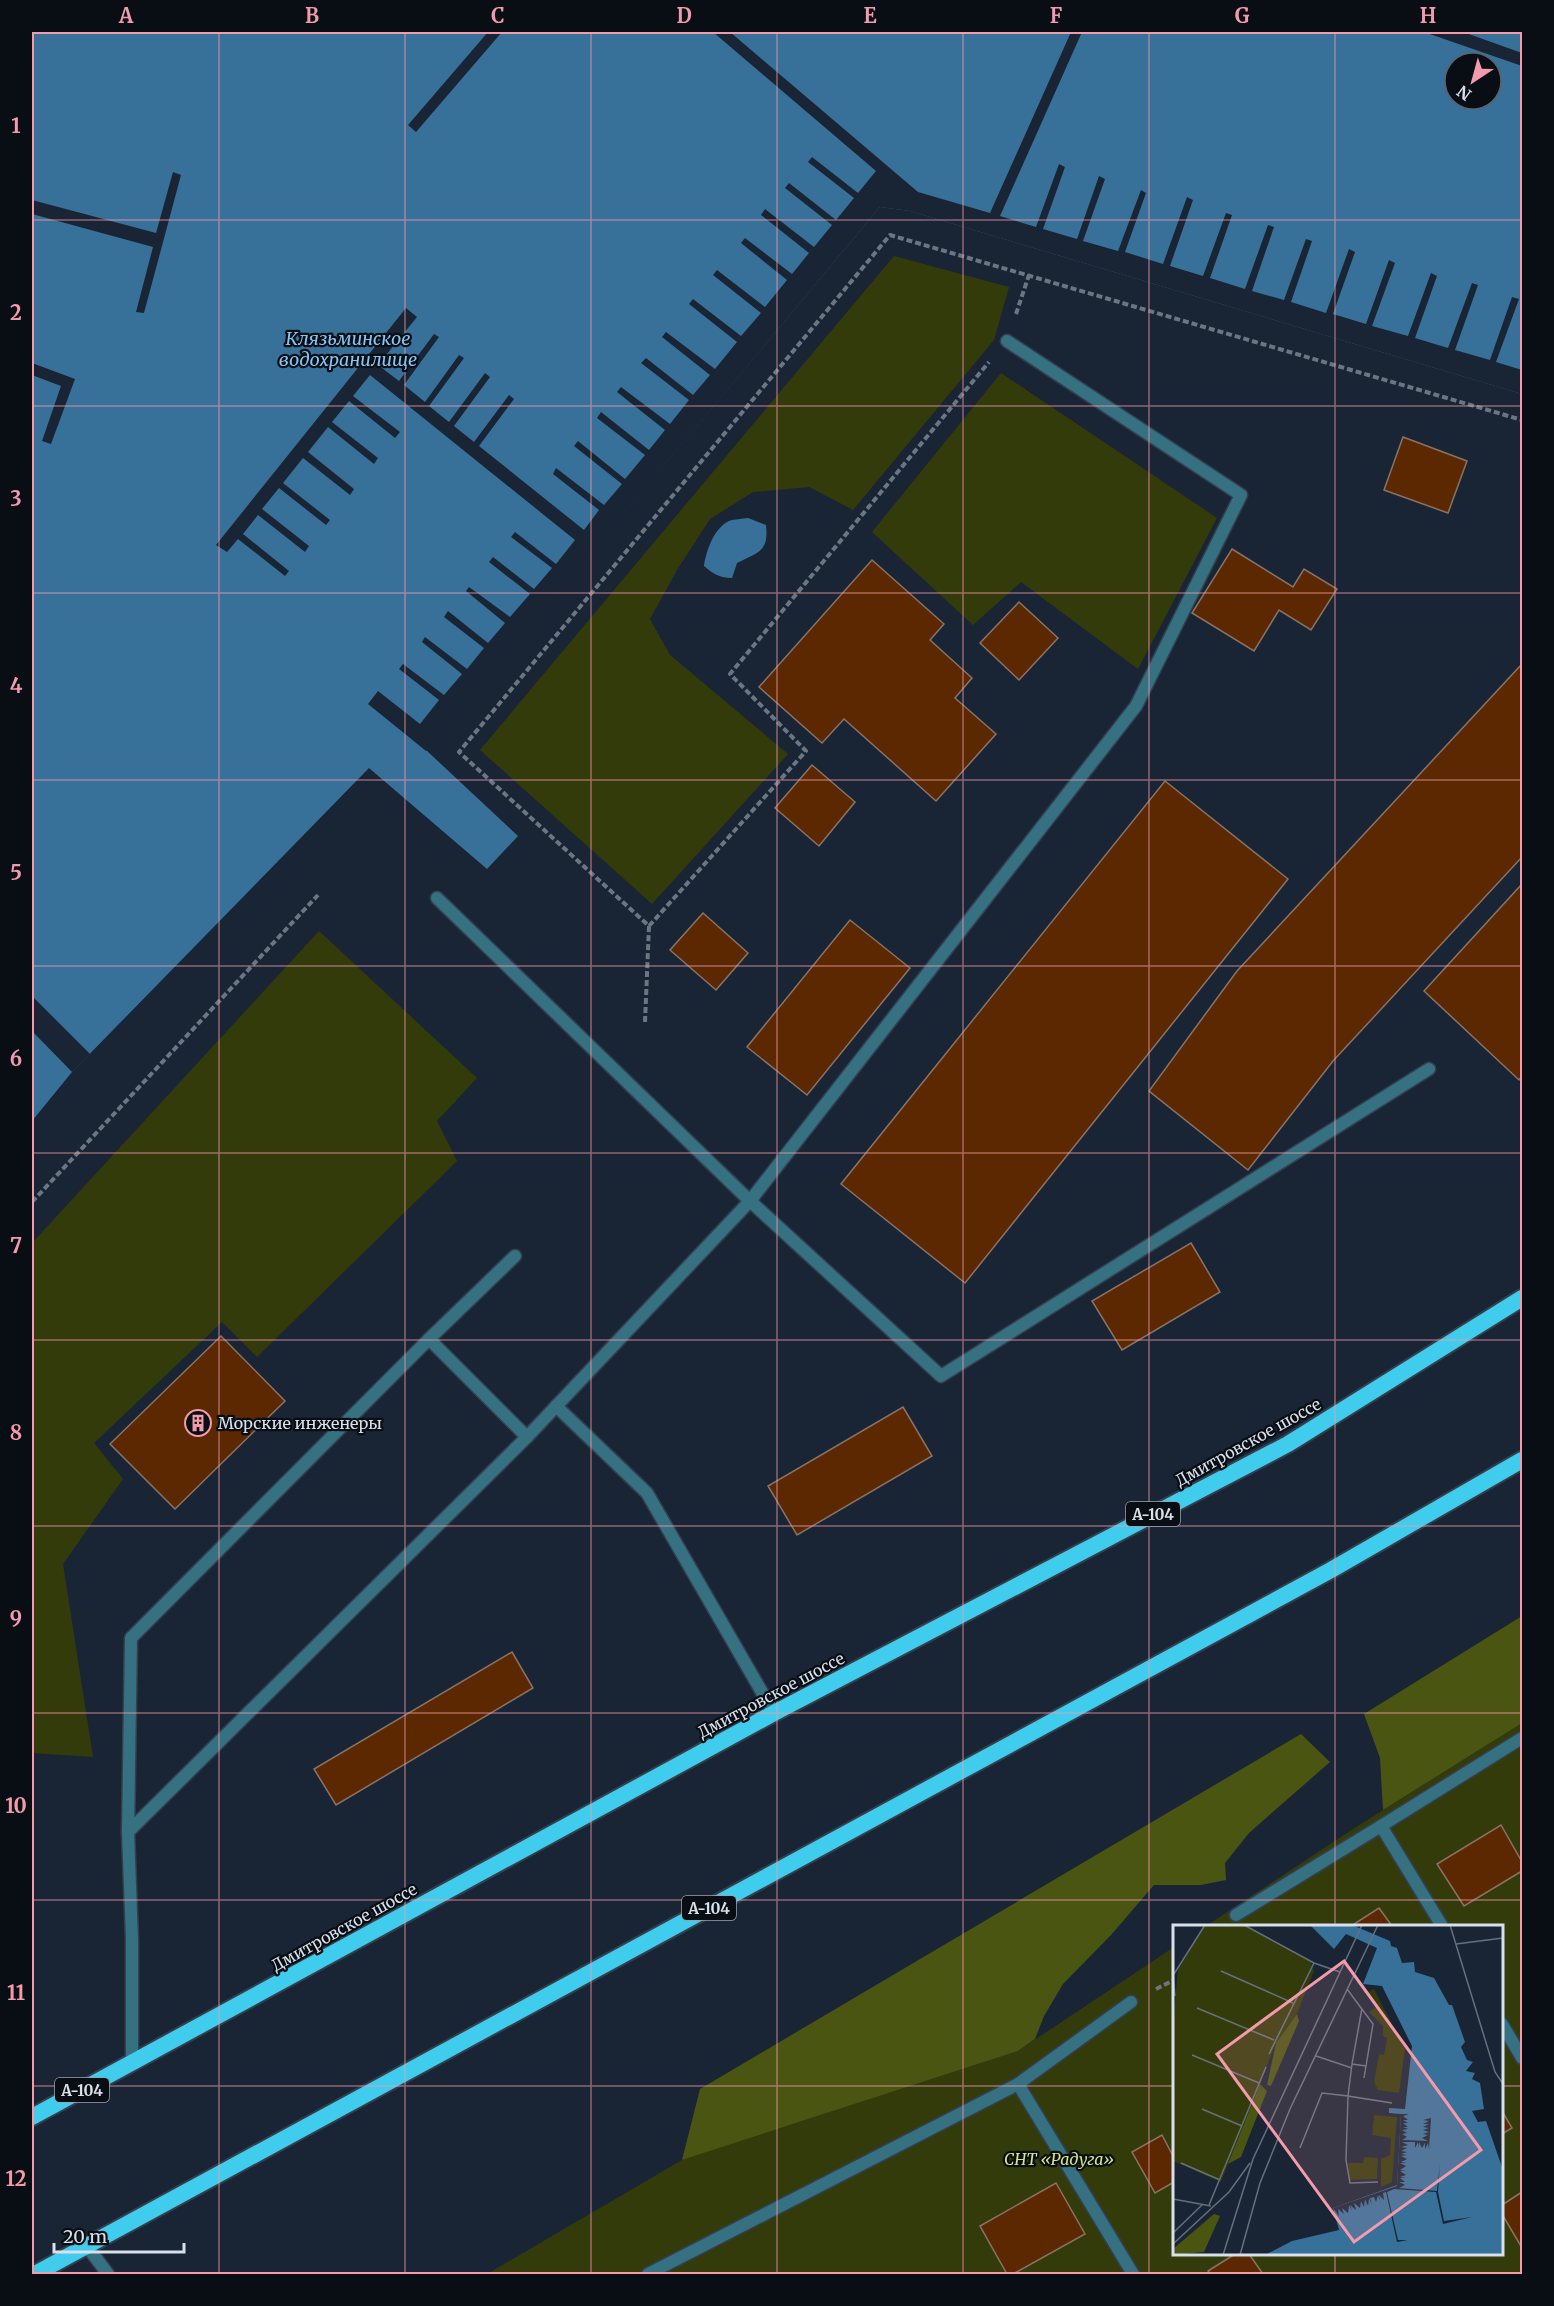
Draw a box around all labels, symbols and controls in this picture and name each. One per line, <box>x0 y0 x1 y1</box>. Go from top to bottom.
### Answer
text: A <box>118 3 134 28</box>
text: B <box>305 3 319 28</box>
text: C <box>491 3 505 28</box>
text: D <box>676 3 692 28</box>
text: E <box>863 3 877 28</box>
text: F <box>1050 3 1063 28</box>
text: G <box>1235 3 1250 28</box>
text: H <box>1420 3 1436 28</box>
north arrow <box>1443 51 1503 111</box>
text: N <box>1453 81 1475 105</box>
text: 1 <box>11 113 21 138</box>
text: 2 <box>10 300 22 325</box>
water label: Клязьминское водохранилище <box>279 327 417 371</box>
text: 3 <box>10 486 22 511</box>
text: 4 <box>10 673 23 698</box>
text: 5 <box>10 860 22 885</box>
text: 6 <box>10 1046 22 1071</box>
text: 7 <box>10 1233 22 1258</box>
street label: Дмитровское шоссе <box>1172 1394 1324 1490</box>
building icon: Морские инженеры <box>183 1408 213 1438</box>
place label: Морские инженеры <box>218 1413 382 1433</box>
text: 8 <box>10 1420 22 1445</box>
road number: А-104 <box>1126 1502 1180 1526</box>
text: 9 <box>10 1606 22 1631</box>
street label: Дмитровское шоссе <box>694 1648 848 1742</box>
text: 10 <box>5 1793 27 1818</box>
street label: Дмитровское шоссе <box>268 1879 420 1975</box>
road number: А-104 <box>682 1896 736 1920</box>
inset map <box>1173 1925 1503 2255</box>
text: 11 <box>7 1980 25 2005</box>
road number: А-104 <box>55 2078 109 2102</box>
park label: СНТ «Радуга» <box>1004 2149 1114 2169</box>
text: 12 <box>6 2166 27 2191</box>
scale bar <box>54 2216 184 2254</box>
text: 20 m <box>63 2225 107 2248</box>

